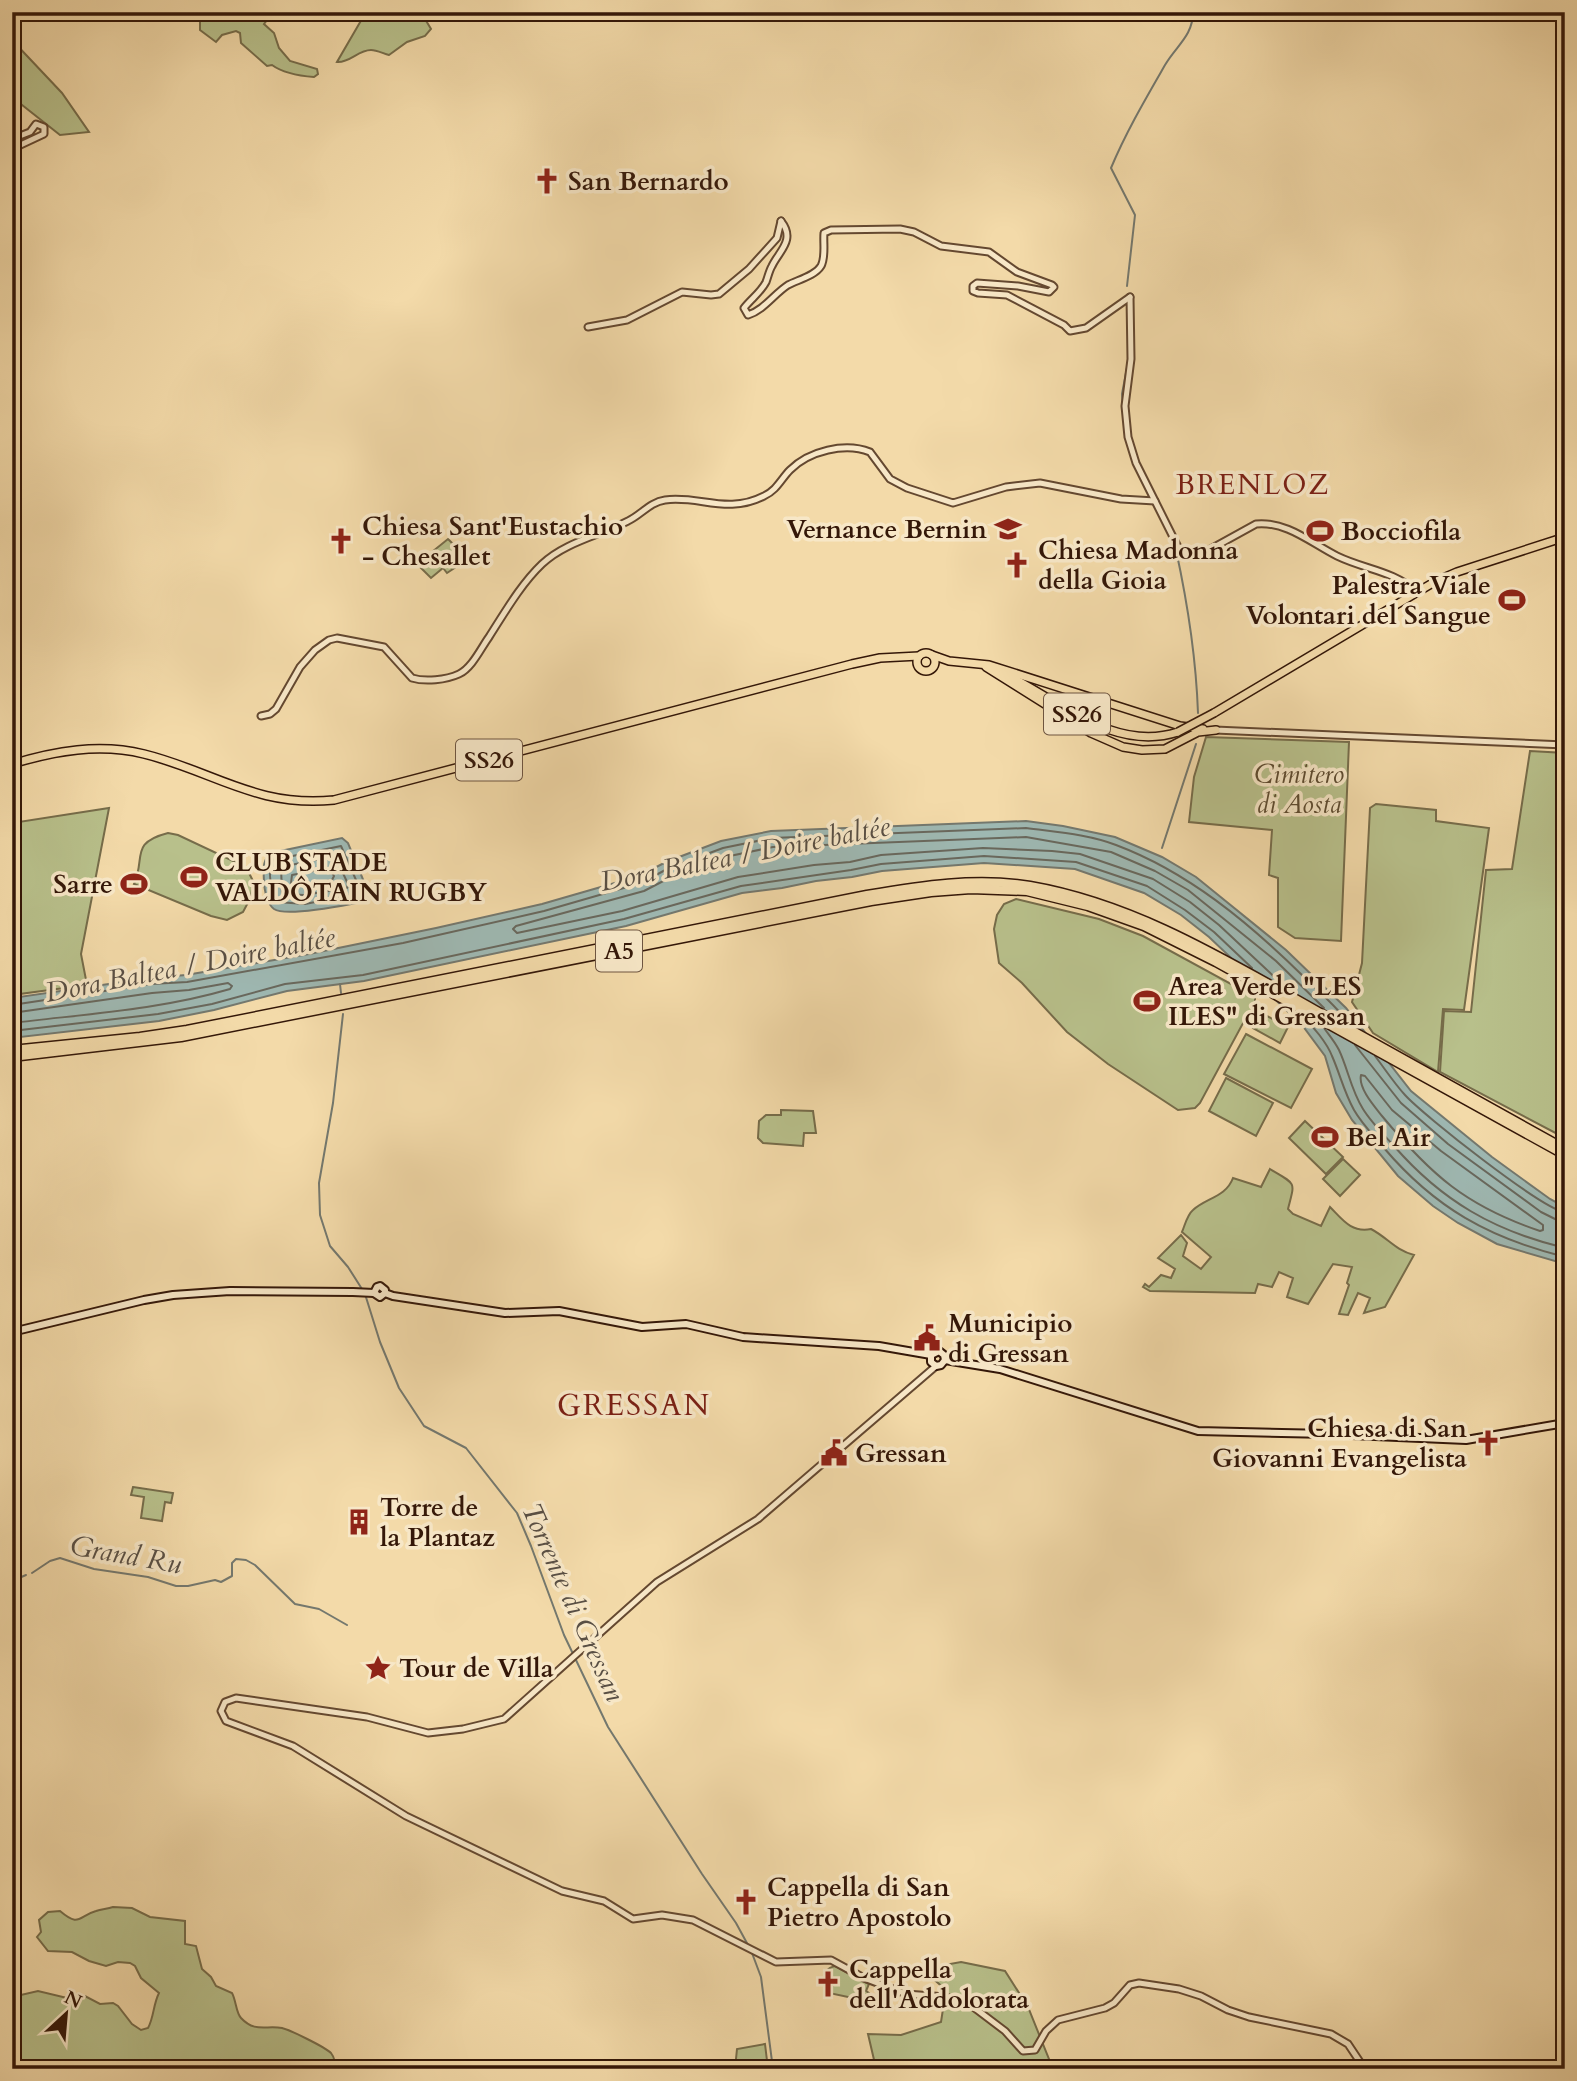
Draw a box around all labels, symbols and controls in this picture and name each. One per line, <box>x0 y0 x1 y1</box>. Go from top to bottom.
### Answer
place label: San Bernardo <box>568 164 729 199</box>
church icon: San Bernardo <box>532 166 562 196</box>
district label: BRENLOZ <box>1176 466 1330 504</box>
place label: Chiesa Sant'Eustachio - Chesallet <box>362 509 623 574</box>
place label: Vernance Bernin <box>787 512 987 547</box>
school or university icon: Vernance Bernin <box>993 514 1023 544</box>
place label: Bocciofila <box>1341 514 1461 549</box>
sports icon: Bocciofila <box>1305 516 1335 546</box>
church icon: Chiesa Sant'Eustachio - Chesallet <box>326 526 356 556</box>
place label: Chiesa Madonna della Gioia <box>1038 533 1238 598</box>
church icon: Chiesa Madonna della Gioia <box>1002 550 1032 580</box>
place label: Palestra Viale Volontari del Sangue <box>1246 568 1491 633</box>
sports icon: Palestra Viale Volontari del Sangue <box>1497 585 1527 615</box>
road number: SS26 <box>1044 694 1110 734</box>
road number: SS26 <box>456 740 522 780</box>
park label: Cimitero di Aosta <box>1254 757 1344 822</box>
water label: Dora Baltea / Doire baltée <box>597 807 893 901</box>
place label: CLUB STADE VALDÔTAIN RUGBY <box>215 845 487 910</box>
sports icon: CLUB STADE VALDÔTAIN RUGBY <box>179 862 209 892</box>
place label: Sarre <box>53 867 113 902</box>
sports icon: Sarre <box>119 869 149 899</box>
water label: Dora Baltea / Doire baltée <box>42 918 338 1012</box>
road number: A5 <box>596 931 642 972</box>
place label: Area Verde "LES ILES" di Gressan <box>1168 969 1366 1034</box>
sports icon: Area Verde "LES ILES" di Gressan <box>1132 986 1162 1016</box>
place label: Bel Air <box>1346 1120 1431 1155</box>
sports icon: Bel Air <box>1310 1122 1340 1152</box>
place label: Municipio di Gressan <box>948 1306 1073 1371</box>
public building icon: Municipio di Gressan <box>912 1323 942 1353</box>
district label: GRESSAN <box>557 1385 711 1426</box>
place label: Chiesa di San Giovanni Evangelista <box>1212 1411 1467 1476</box>
church icon: Chiesa di San Giovanni Evangelista <box>1473 1428 1503 1458</box>
place label: Gressan <box>855 1436 947 1471</box>
public building icon: Gressan <box>819 1438 849 1468</box>
place label: Torre de la Plantaz <box>380 1490 495 1555</box>
water label: Torrente di Gressan <box>512 1497 634 1708</box>
building icon: Torre de la Plantaz <box>344 1507 374 1537</box>
water label: Grand Ru <box>67 1527 185 1583</box>
place label: Tour de Villa <box>399 1651 554 1686</box>
place icon: Tour de Villa <box>363 1653 393 1683</box>
place label: Cappella di San Pietro Apostolo <box>767 1870 951 1935</box>
church icon: Cappella di San Pietro Apostolo <box>731 1887 761 1917</box>
place label: Cappella dell'Addolorata <box>849 1952 1029 2017</box>
church icon: Cappella dell'Addolorata <box>813 1969 843 1999</box>
north arrow <box>32 1980 102 2050</box>
text: N <box>60 1984 87 2015</box>

